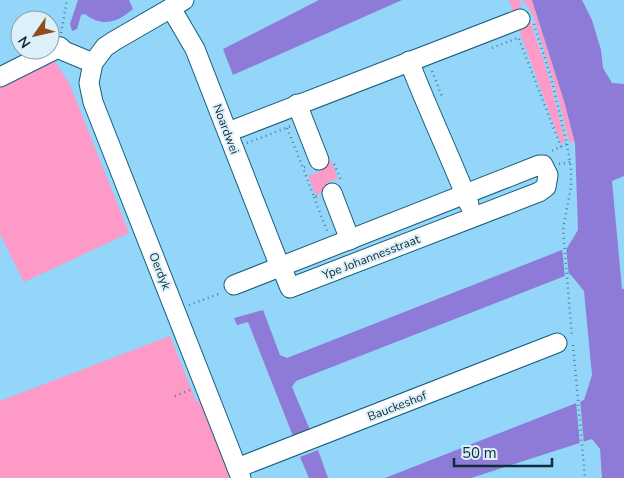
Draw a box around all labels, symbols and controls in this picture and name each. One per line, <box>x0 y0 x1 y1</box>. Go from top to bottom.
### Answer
north arrow <box>10 10 60 60</box>
text: N <box>14 32 35 52</box>
street label: Noardwei <box>209 102 243 156</box>
street label: Ype Johannesstraat <box>319 231 423 283</box>
street label: Oerdyk <box>145 250 175 293</box>
street label: Bauckeshof <box>365 387 430 425</box>
scale bar <box>454 436 552 468</box>
text: 50 m <box>462 443 497 463</box>

